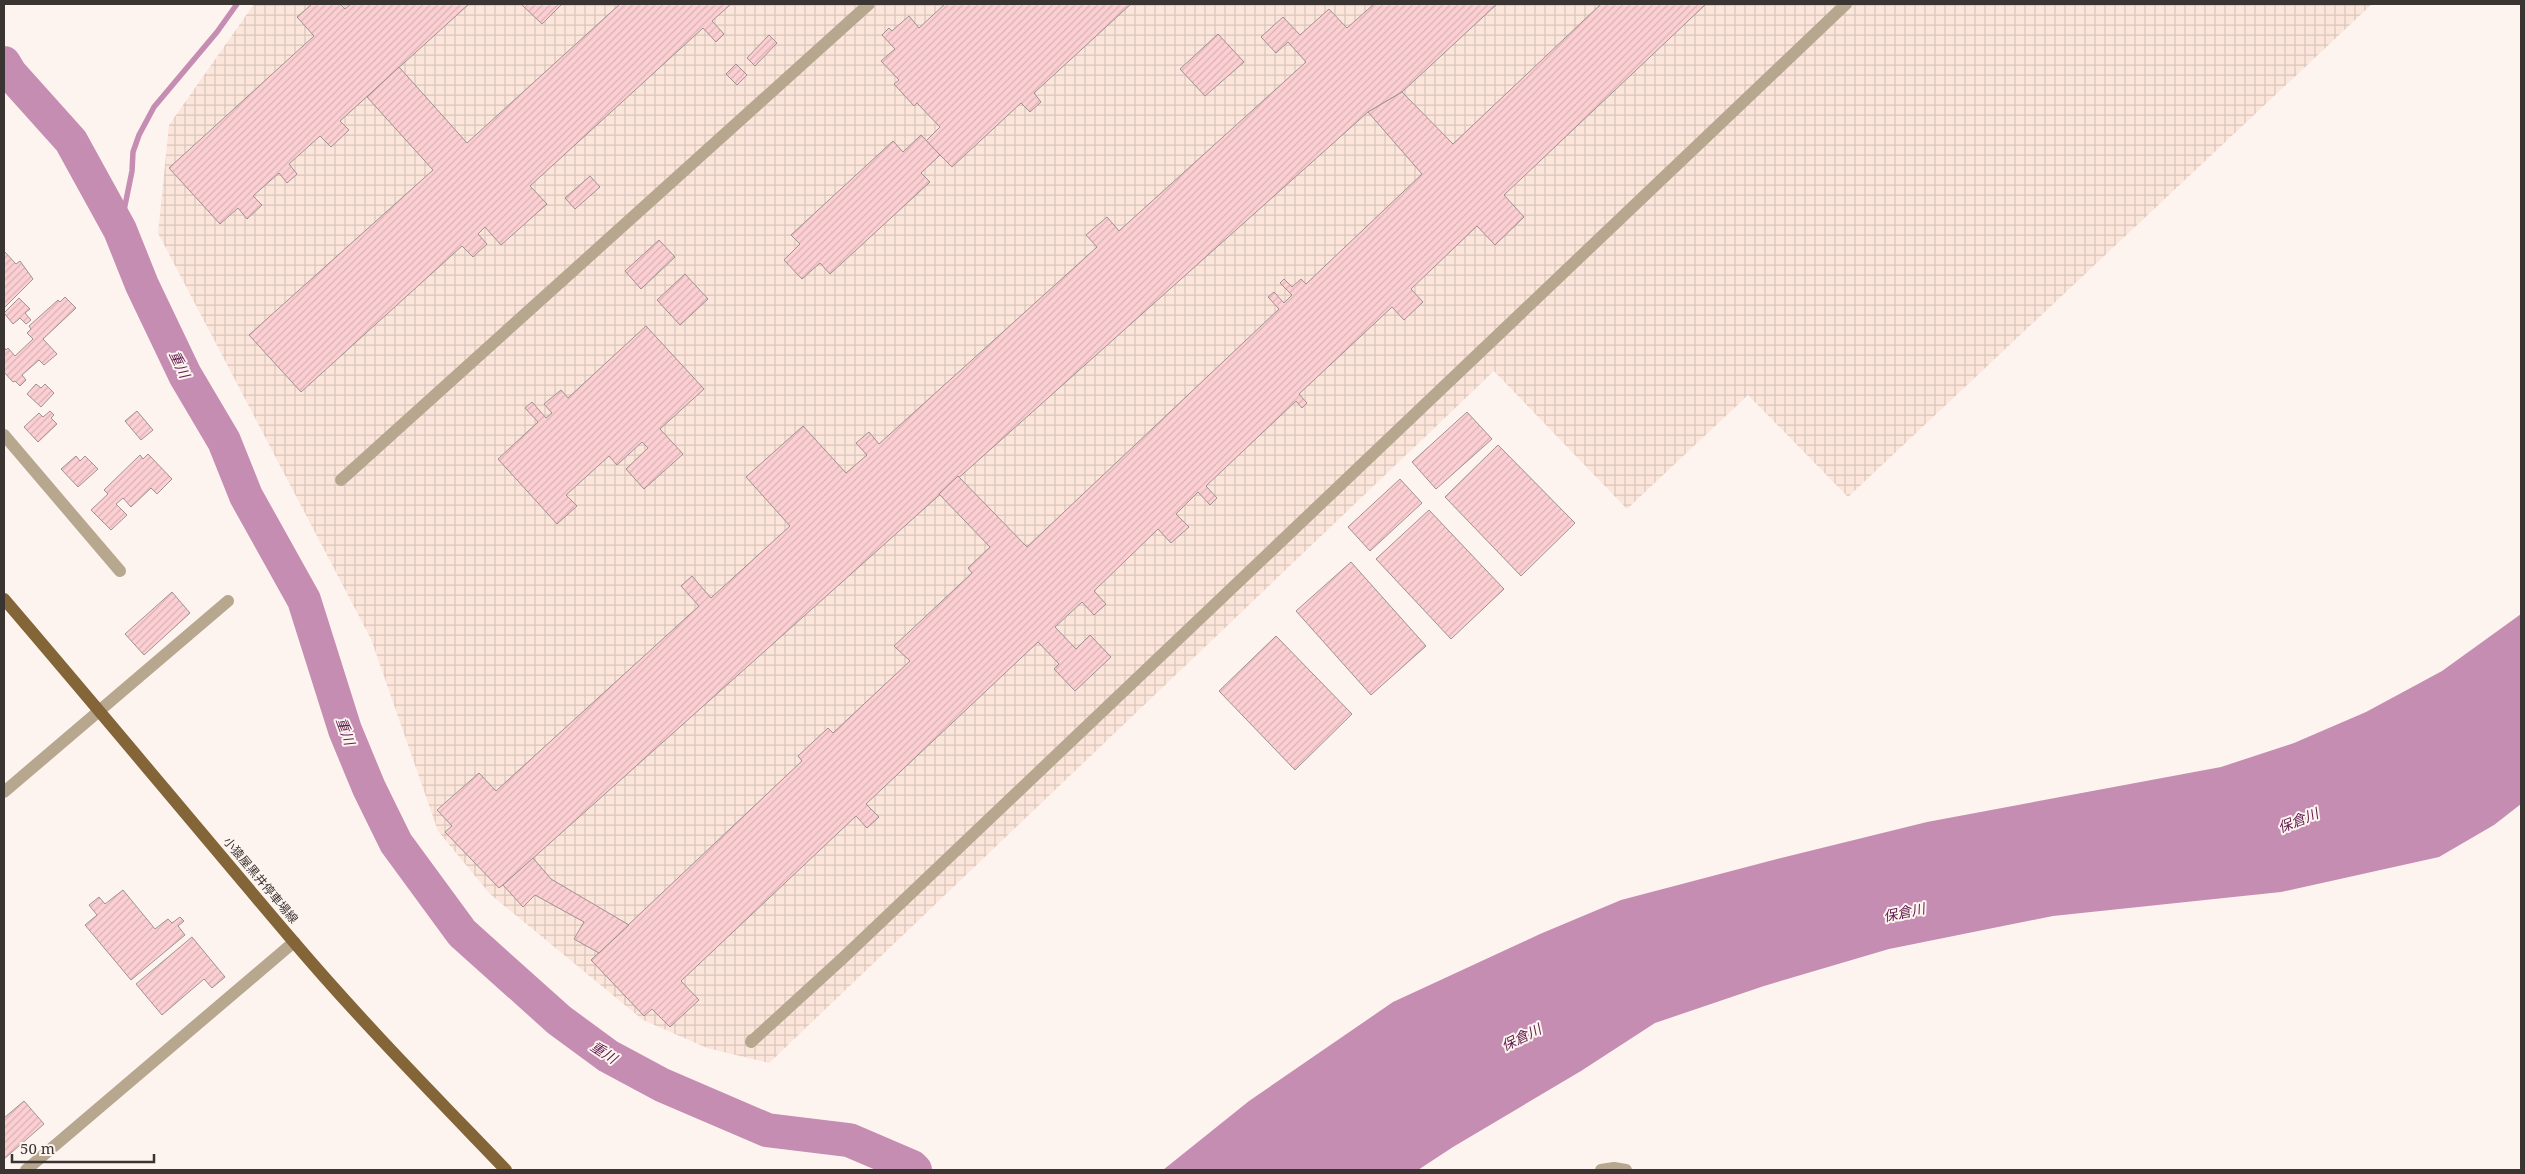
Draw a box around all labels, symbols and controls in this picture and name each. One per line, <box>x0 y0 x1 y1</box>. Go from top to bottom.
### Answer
water label: 重川 <box>165 347 196 383</box>
water label: 重川 <box>332 715 360 749</box>
water label: 保倉川 <box>2275 803 2323 837</box>
street label: 小猿屋黒井停車場線 <box>220 833 302 927</box>
water label: 保倉川 <box>1881 898 1928 926</box>
water label: 保倉川 <box>1498 1018 1546 1055</box>
water label: 重川 <box>587 1036 623 1069</box>
scale bar <box>12 1132 155 1164</box>
text: 50 m <box>20 1138 55 1158</box>

